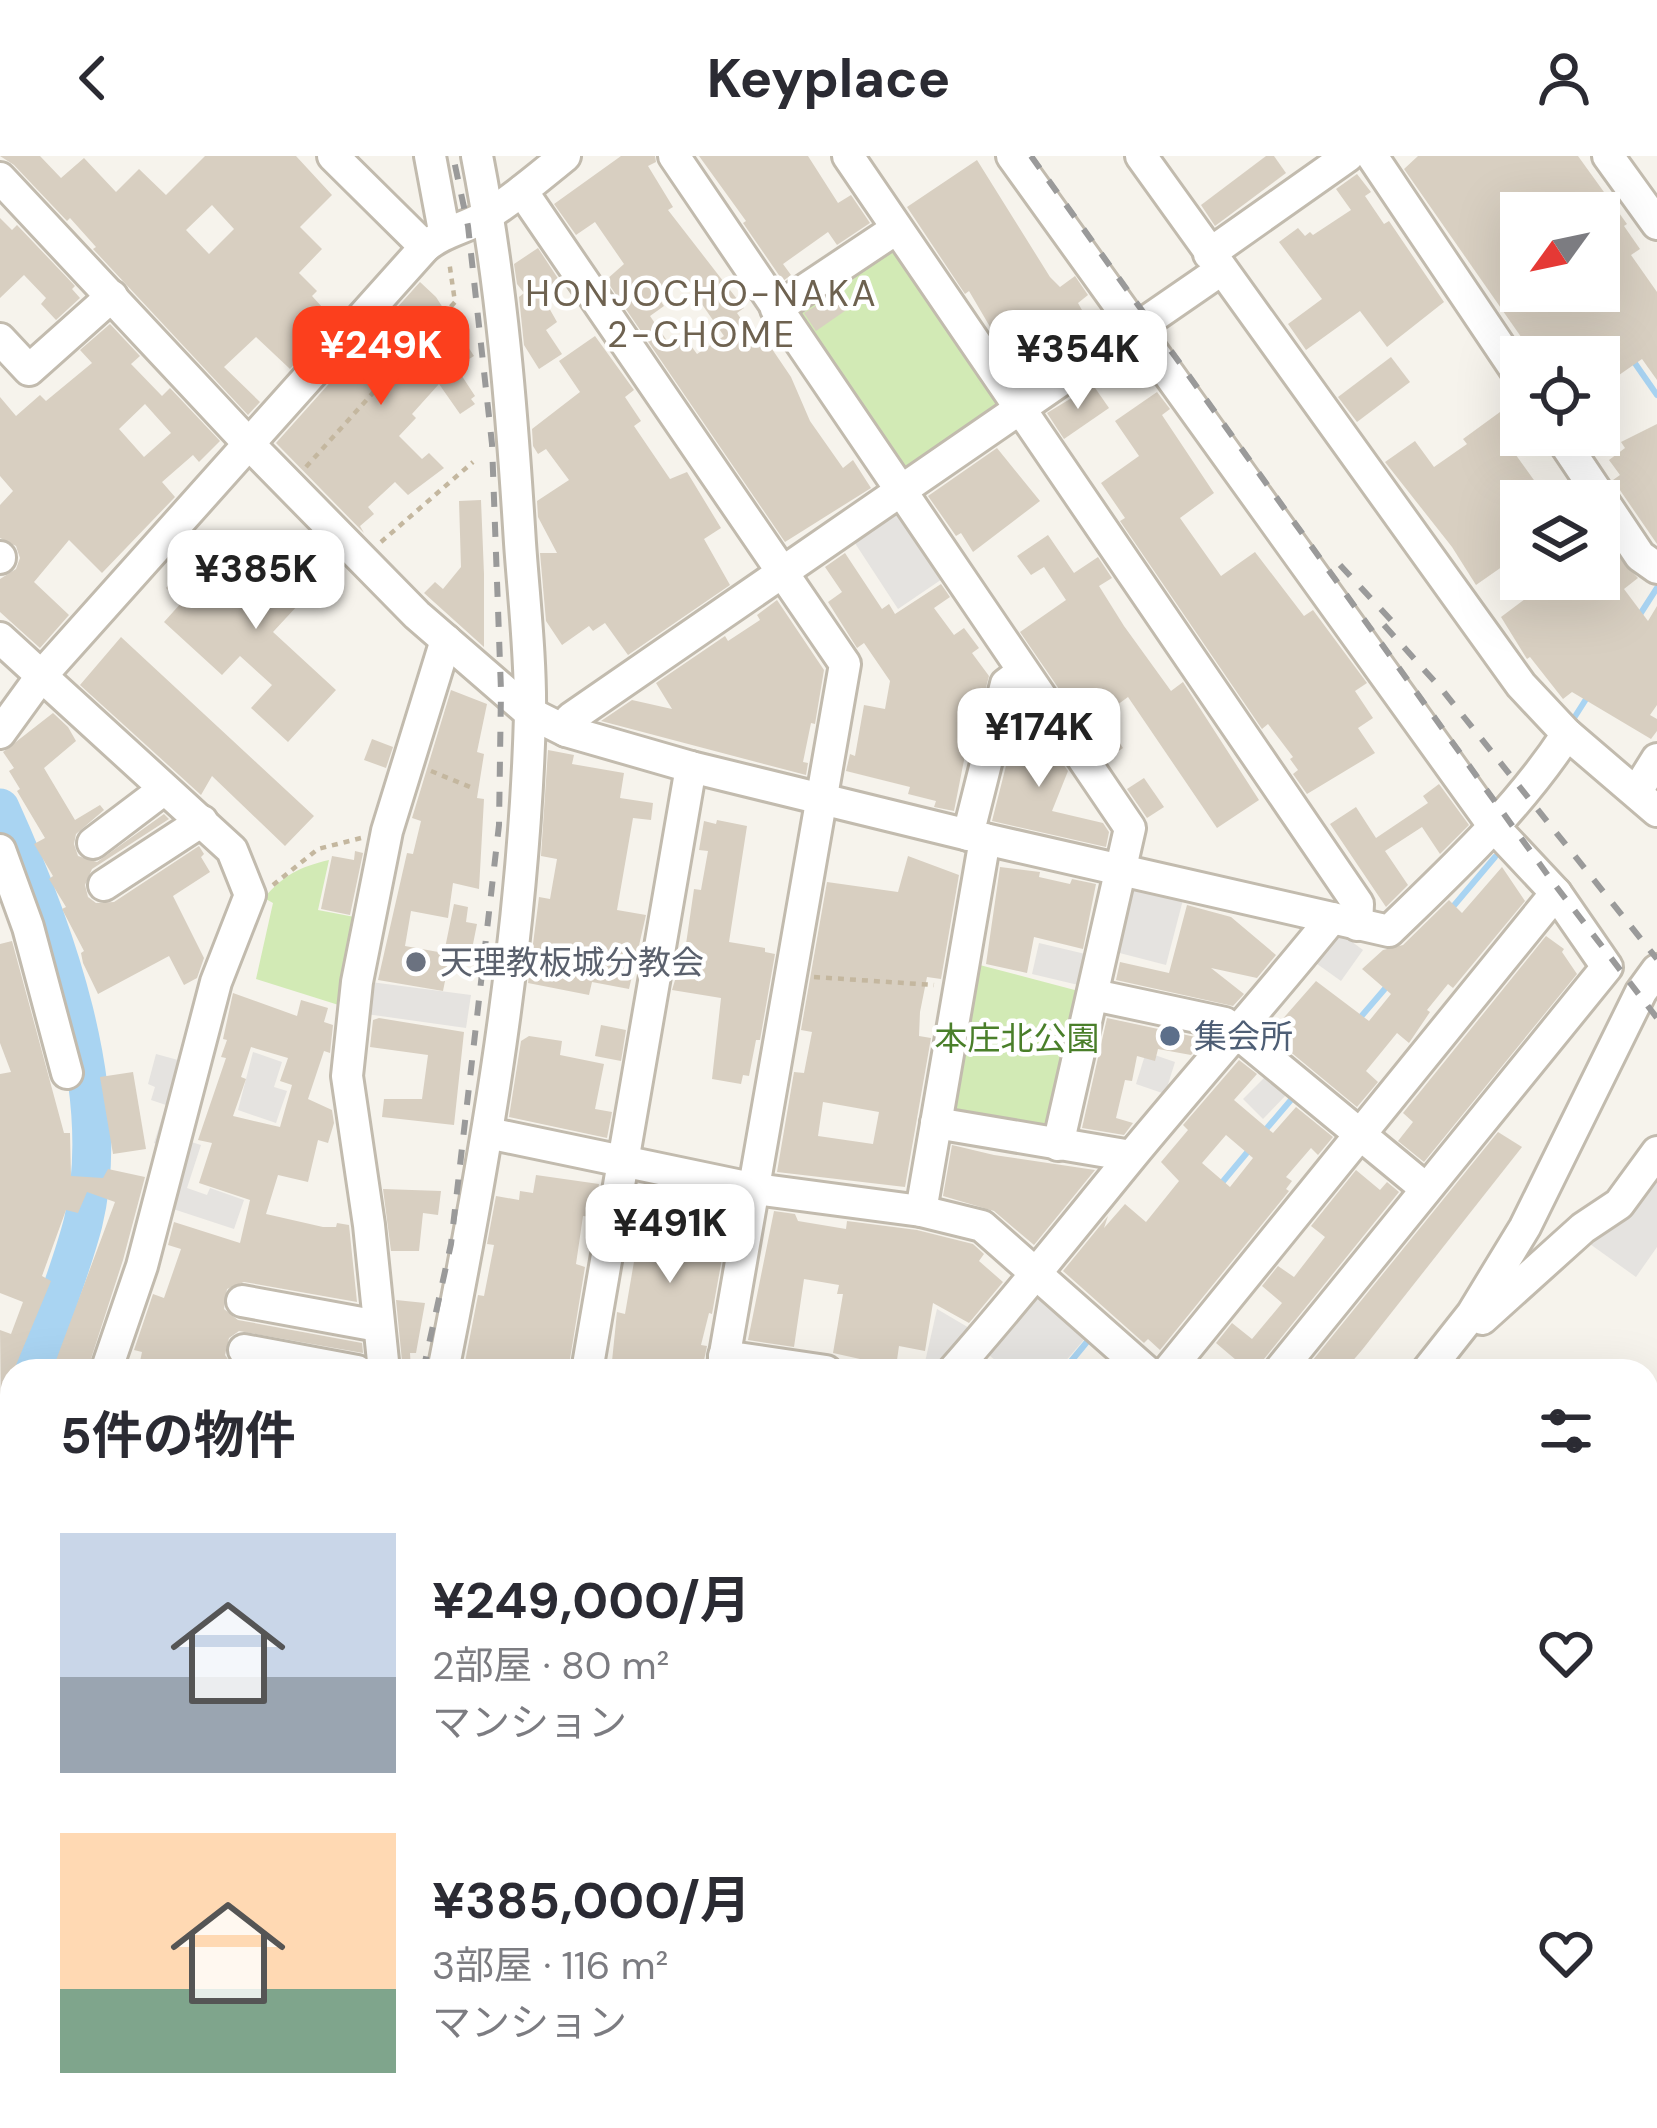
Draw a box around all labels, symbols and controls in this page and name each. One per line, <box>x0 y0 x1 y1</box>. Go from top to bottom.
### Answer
text: Keyplace <box>707 43 950 114</box>
icon: back <box>60 45 126 111</box>
icon: person <box>1531 45 1597 111</box>
north arrow <box>1500 192 1620 312</box>
map controls <box>1500 192 1620 600</box>
district label: HONJOCHO-NAKA 2-CHOME <box>525 270 879 358</box>
pin: ¥249K <box>297 306 465 408</box>
pin: ¥354K <box>994 310 1162 412</box>
text: ¥249K <box>319 319 443 370</box>
text: ¥354K <box>1016 323 1140 374</box>
button: locate <box>1500 336 1620 456</box>
button: layers <box>1500 480 1620 600</box>
pin: ¥385K <box>172 530 340 632</box>
text: ¥385K <box>194 543 318 594</box>
pin: ¥174K <box>955 688 1123 790</box>
text: ¥174K <box>984 701 1094 752</box>
place label: 天理教板城分教会 <box>440 941 704 984</box>
marker: 天理教板城分教会 <box>403 949 429 975</box>
place label: 集会所 <box>1194 1015 1293 1058</box>
park label: 本庄北公園 <box>935 1017 1100 1060</box>
marker: 集会所 <box>1157 1023 1183 1049</box>
pin: ¥491K <box>586 1184 754 1286</box>
text: ¥491K <box>613 1197 727 1248</box>
icon: filters <box>1533 1398 1599 1464</box>
text: 5件の物件 <box>60 1402 296 1469</box>
text: ¥249,000/月 <box>432 1567 751 1634</box>
icon: home <box>156 1581 300 1725</box>
icon: heart <box>1533 1620 1599 1686</box>
text: 2部屋 · 80 m² <box>432 1640 669 1691</box>
text: マンション <box>432 1697 627 1748</box>
text: ¥385,000/月 <box>432 1867 751 1934</box>
icon: home <box>156 1881 300 2025</box>
icon: heart <box>1533 1920 1599 1986</box>
text: 3部屋 · 116 m² <box>432 1940 668 1991</box>
text: マンション <box>432 1997 627 2048</box>

